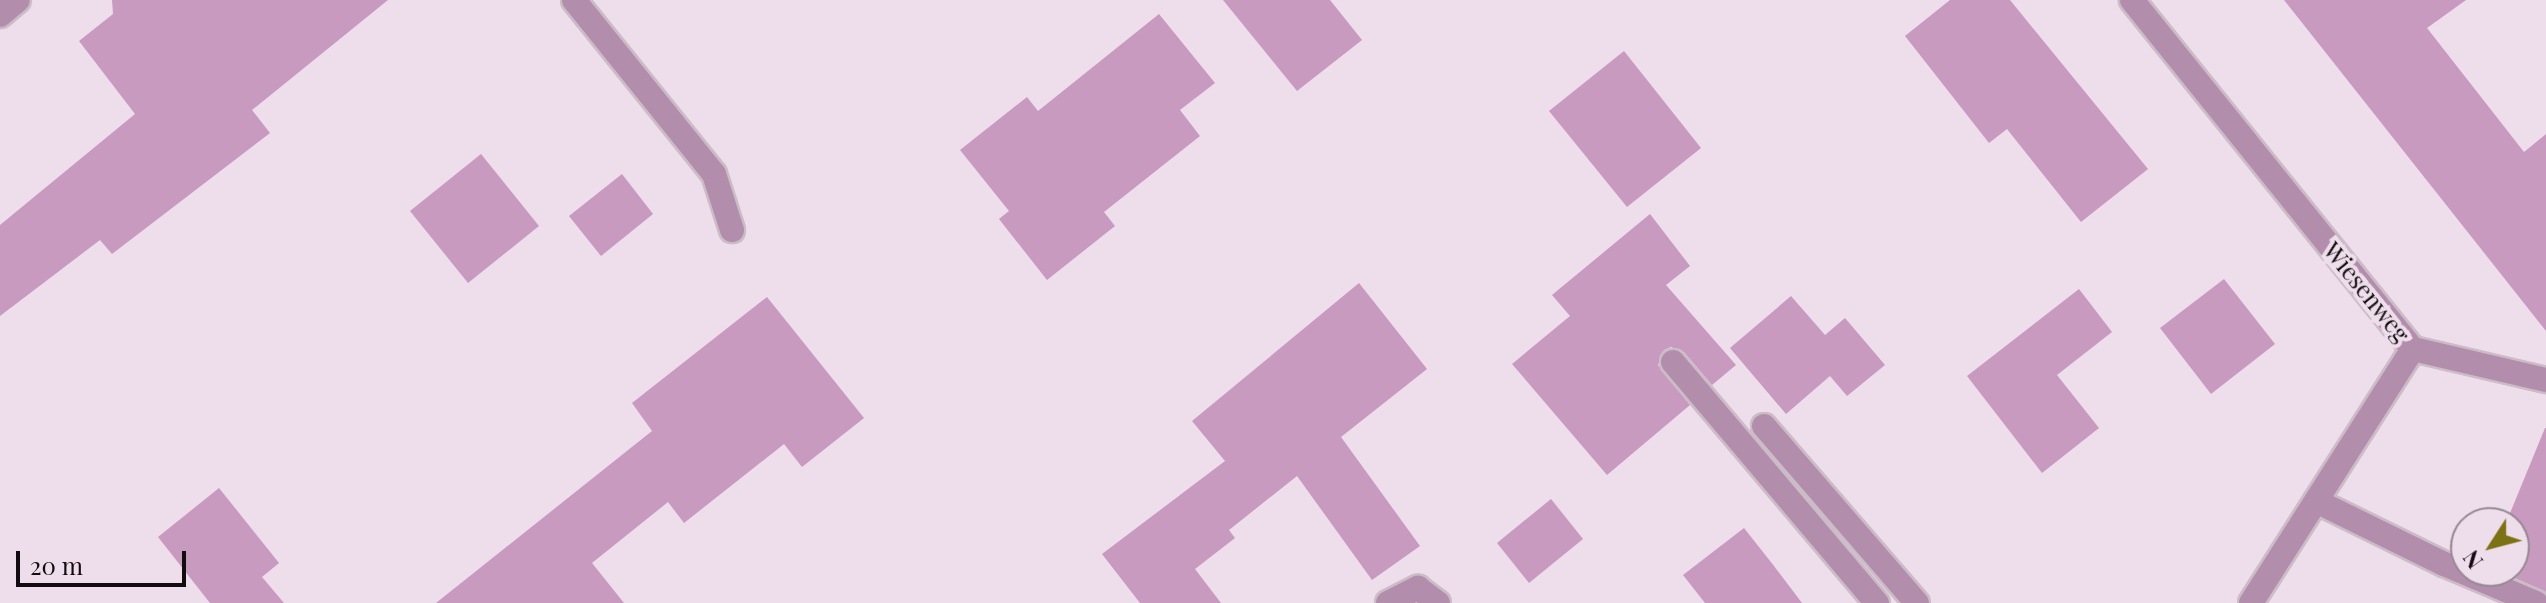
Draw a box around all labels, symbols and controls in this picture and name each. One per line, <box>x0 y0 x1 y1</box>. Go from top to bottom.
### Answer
street label: Wiesenweg <box>2318 236 2416 348</box>
north arrow <box>2450 507 2530 587</box>
scale bar <box>20 535 190 585</box>
text: N <box>2455 545 2489 575</box>
text: 20 m <box>30 549 83 581</box>

